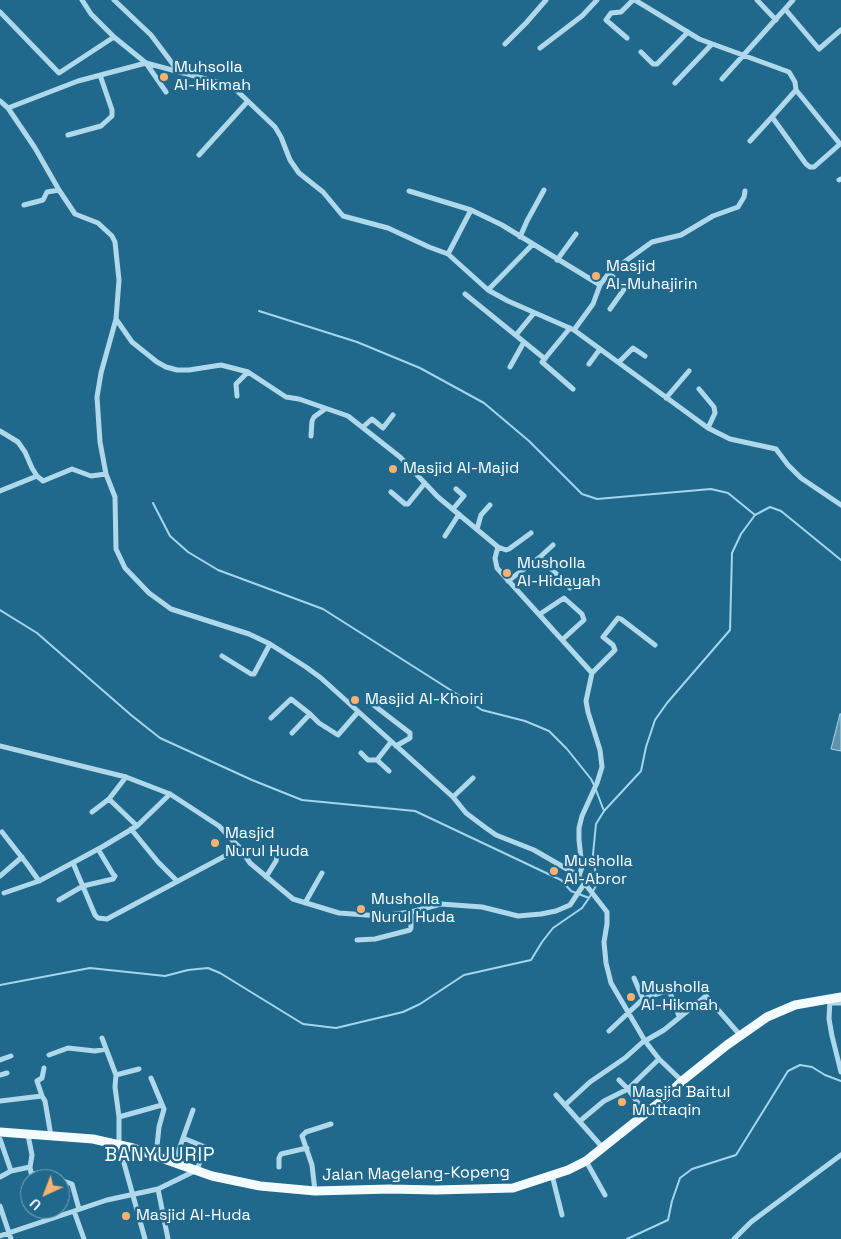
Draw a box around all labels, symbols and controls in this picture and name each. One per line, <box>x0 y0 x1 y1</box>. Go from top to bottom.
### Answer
place label: Muhsolla Al-Hikmah <box>174 58 251 96</box>
marker: Muhsolla Al-Hikmah <box>158 71 170 83</box>
place label: Masjid Al-Muhajirin <box>606 257 698 295</box>
marker: Masjid Al-Muhajirin <box>590 270 602 282</box>
place label: Masjid Al-Majid <box>403 459 519 479</box>
marker: Masjid Al-Majid <box>387 463 399 475</box>
place label: Musholla Al-Hidayah <box>517 554 601 592</box>
marker: Musholla Al-Hidayah <box>501 567 513 579</box>
place label: Masjid Al-Khoiri <box>365 690 483 710</box>
marker: Masjid Al-Khoiri <box>349 694 361 706</box>
place label: Masjid Nurul Huda <box>225 824 309 862</box>
marker: Masjid Nurul Huda <box>209 837 221 849</box>
place label: Musholla Al-Abror <box>564 852 633 890</box>
marker: Musholla Al-Abror <box>548 865 560 877</box>
place label: Musholla Nurul Huda <box>371 890 455 928</box>
marker: Musholla Nurul Huda <box>355 903 367 915</box>
place label: Musholla Al-Hikmah <box>641 978 718 1016</box>
marker: Musholla Al-Hikmah <box>625 991 637 1003</box>
place label: Masjid Baitul Muttaqin <box>632 1083 730 1121</box>
marker: Masjid Baitul Muttaqin <box>616 1096 628 1108</box>
district label: BANYUURIP <box>103 1145 217 1167</box>
street label: Jalan Magelang-Kopeng <box>322 1163 510 1185</box>
north arrow <box>20 1169 70 1219</box>
text: U <box>26 1194 45 1214</box>
place label: Masjid Al-Huda <box>136 1206 251 1226</box>
marker: Masjid Al-Huda <box>120 1210 132 1222</box>

